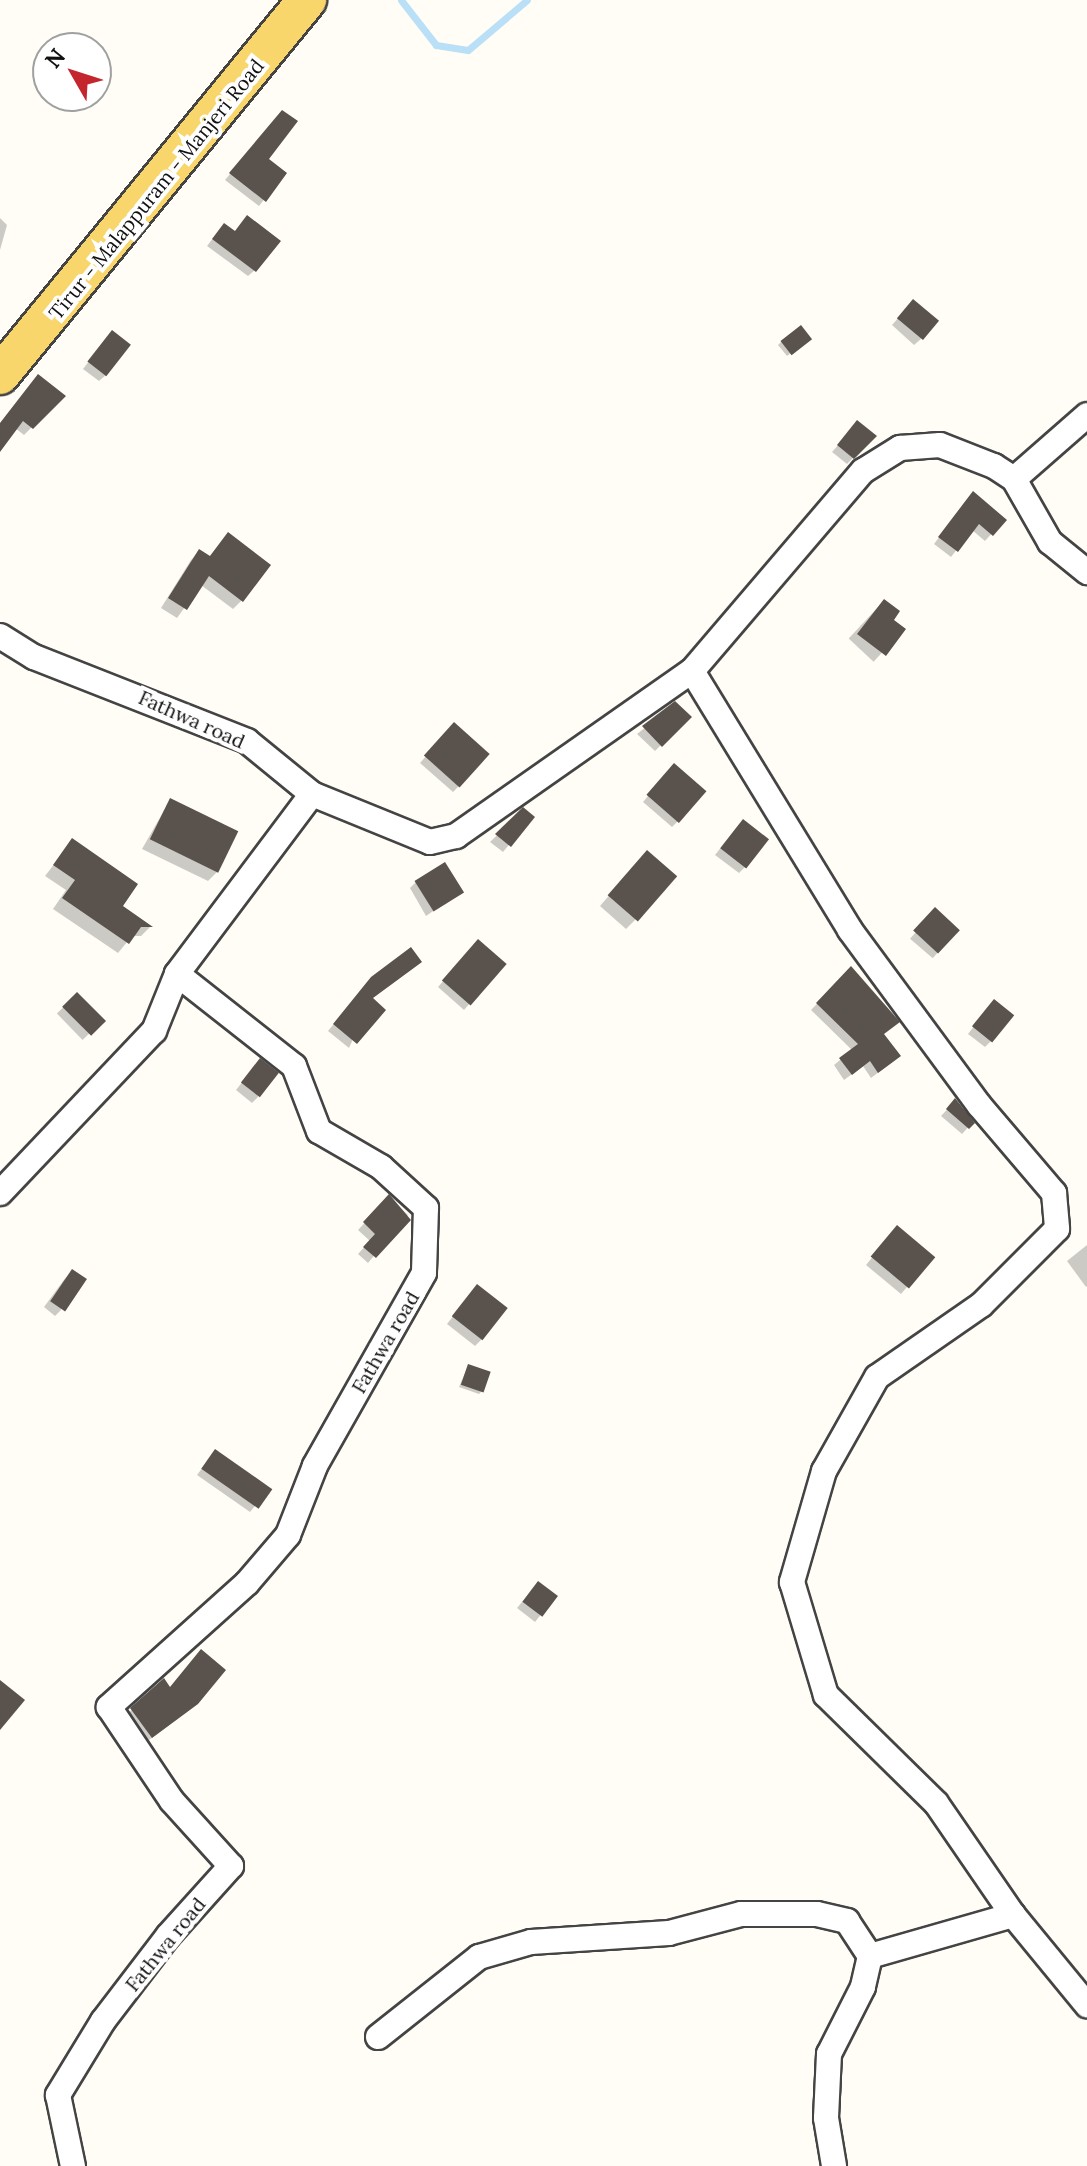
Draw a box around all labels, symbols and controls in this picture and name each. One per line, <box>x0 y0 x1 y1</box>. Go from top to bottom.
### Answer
north arrow <box>32 32 112 112</box>
text: N <box>39 43 71 74</box>
street label: Tirur - Malappuram - Manjeri Road <box>43 54 269 324</box>
street label: Fathwa road <box>135 685 249 753</box>
street label: Fathwa road <box>346 1287 424 1397</box>
street label: Fathwa road <box>120 1892 210 1996</box>

